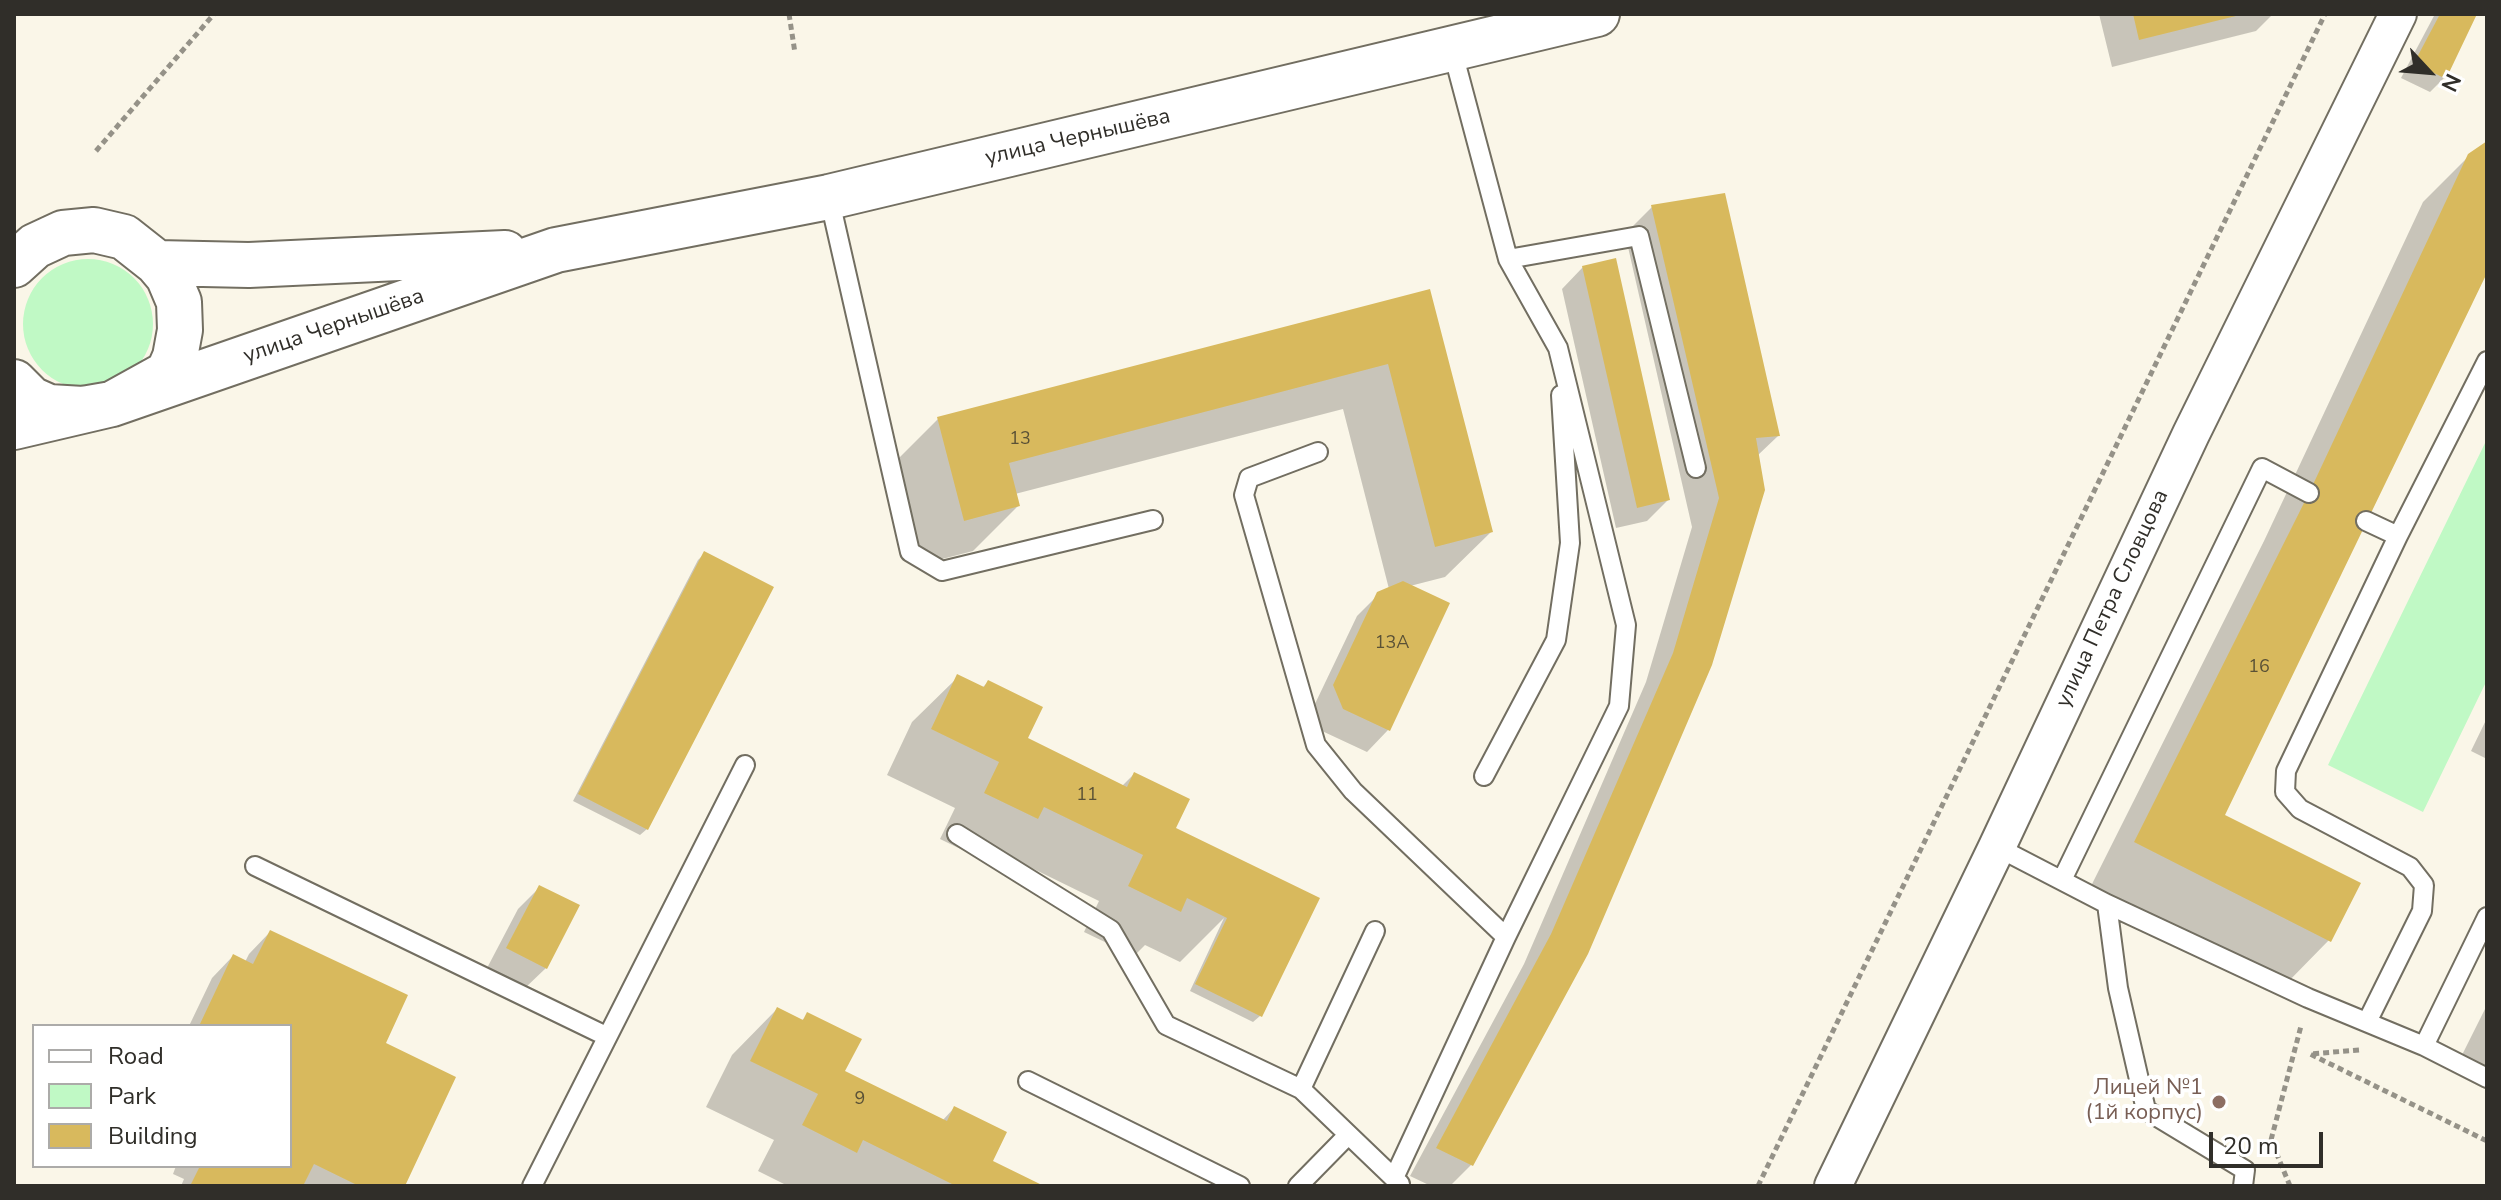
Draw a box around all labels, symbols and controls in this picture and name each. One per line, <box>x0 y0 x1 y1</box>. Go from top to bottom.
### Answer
north arrow <box>2389 32 2469 112</box>
text: N <box>2433 69 2468 96</box>
street label: улица Чернышёва <box>983 104 1173 172</box>
street label: улица Чернышёва <box>240 284 428 370</box>
house number: 13 <box>1009 429 1031 451</box>
street label: улица Петра Словцова <box>2051 486 2175 712</box>
house number: 13А <box>1375 633 1409 655</box>
house number: 16 <box>2248 657 2270 679</box>
house number: 11 <box>1076 785 1098 807</box>
legend <box>32 1024 292 1168</box>
text: Road <box>108 1040 164 1072</box>
place label: Лицей №1 (1й корпус) <box>2085 1076 2203 1128</box>
text: Park <box>108 1080 156 1112</box>
house number: 9 <box>855 1089 865 1111</box>
marker: Лицей №1 (1й корпус) <box>2210 1093 2228 1111</box>
scale bar <box>2213 1116 2327 1166</box>
text: Building <box>108 1120 198 1152</box>
text: 20 m <box>2223 1130 2279 1162</box>

